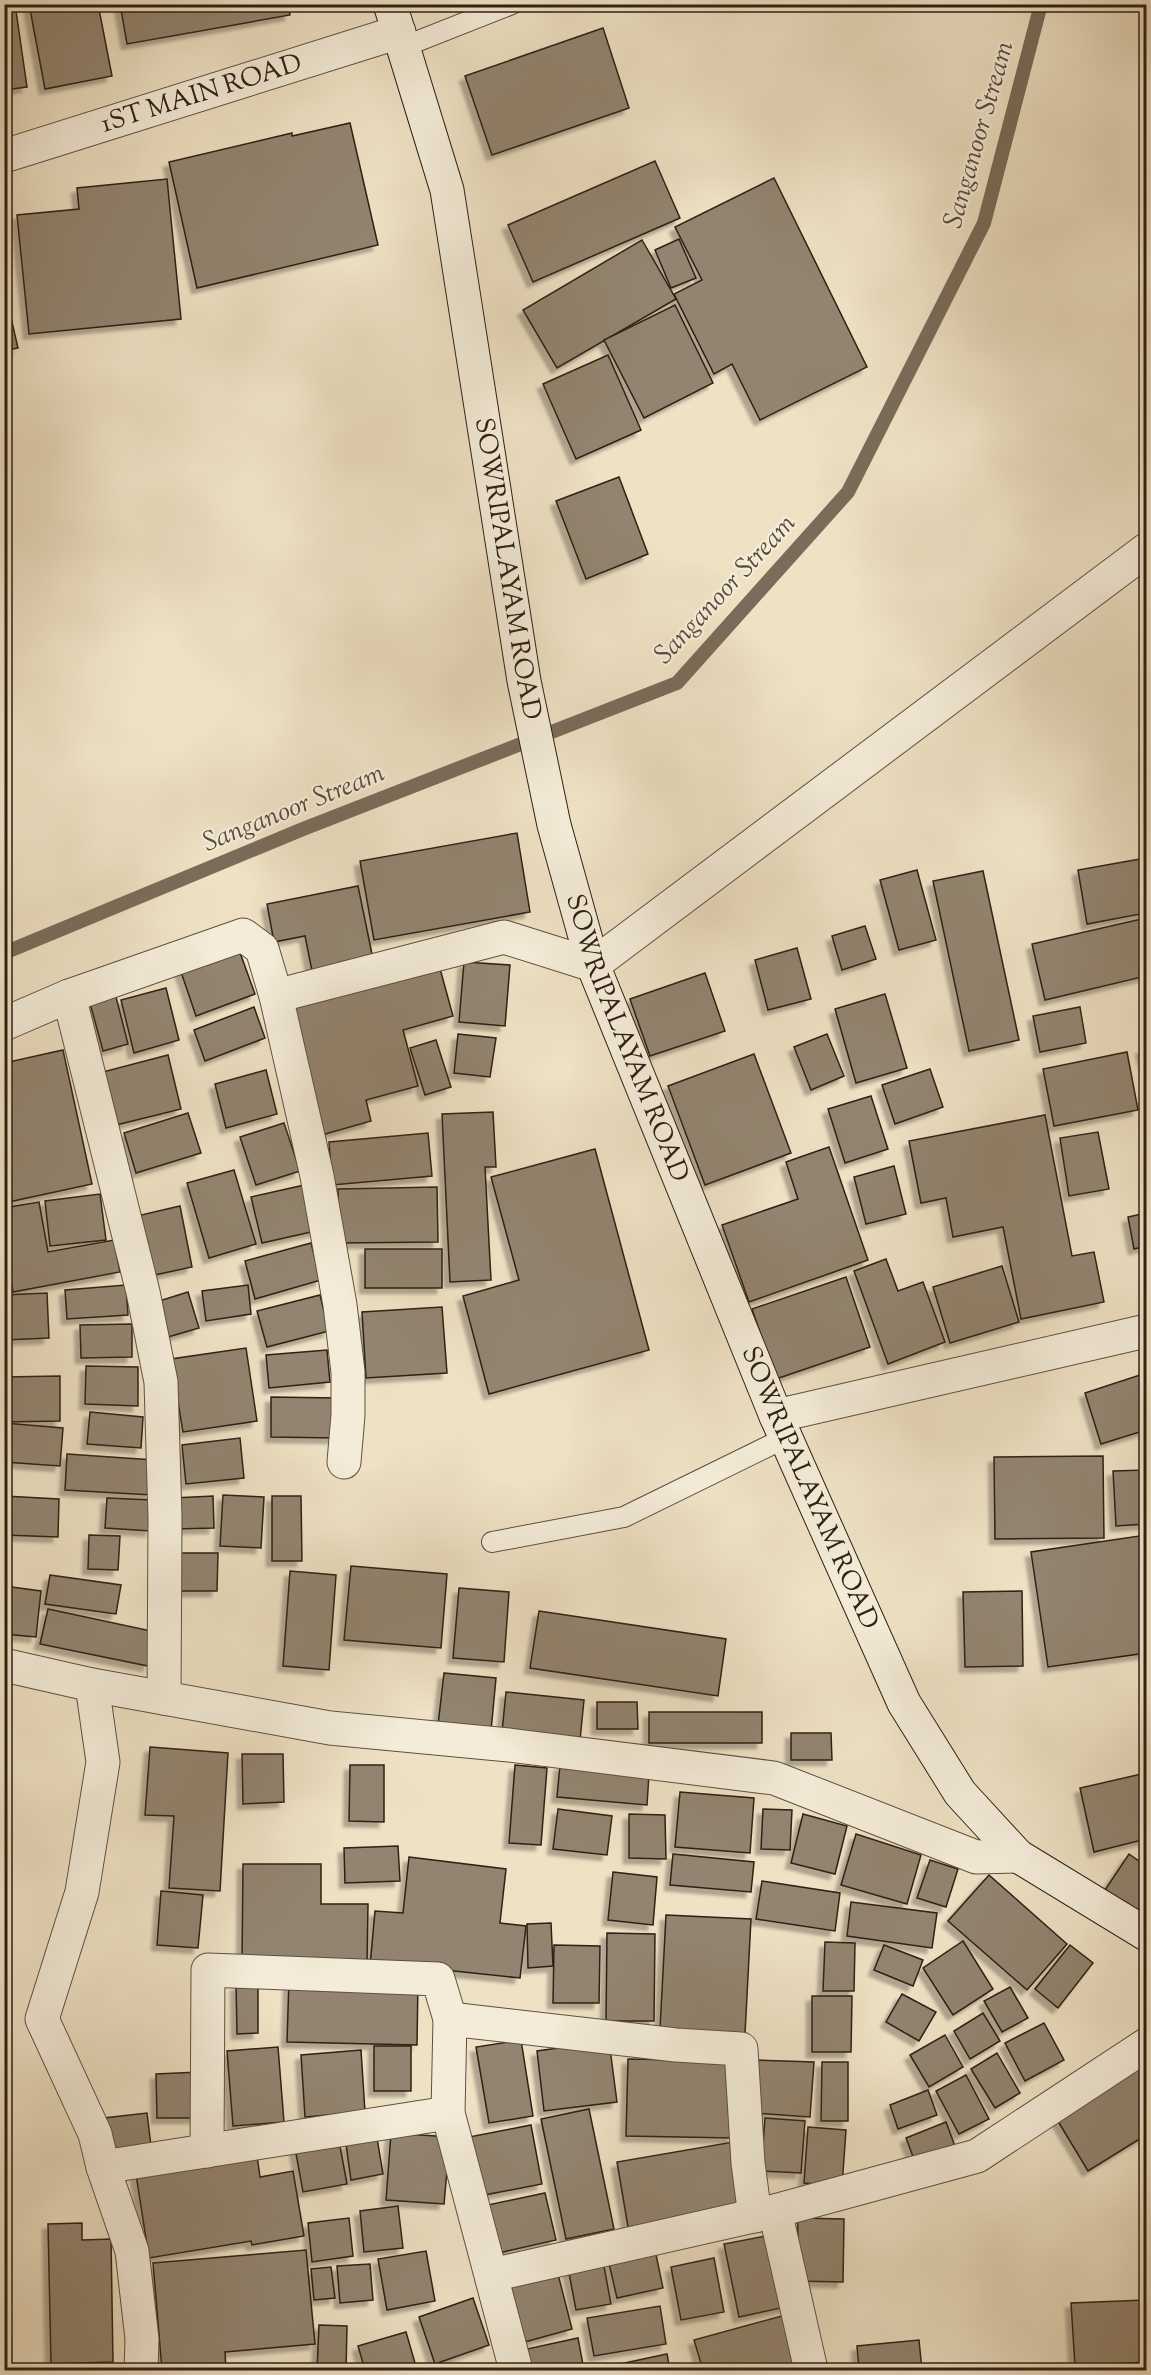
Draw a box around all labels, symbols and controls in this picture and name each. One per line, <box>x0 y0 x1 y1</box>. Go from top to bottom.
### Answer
water label: Sanganoor Stream <box>935 36 1025 233</box>
street label: 1ST MAIN ROAD <box>96 45 307 143</box>
street label: SOWRIPALAYAM ROAD <box>464 415 550 723</box>
water label: Sanganoor Stream <box>646 506 806 674</box>
water label: Sanganoor Stream <box>197 755 391 863</box>
street label: SOWRIPALAYAM ROAD <box>556 890 698 1188</box>
street label: SOWRIPALAYAM ROAD <box>731 1341 887 1636</box>

